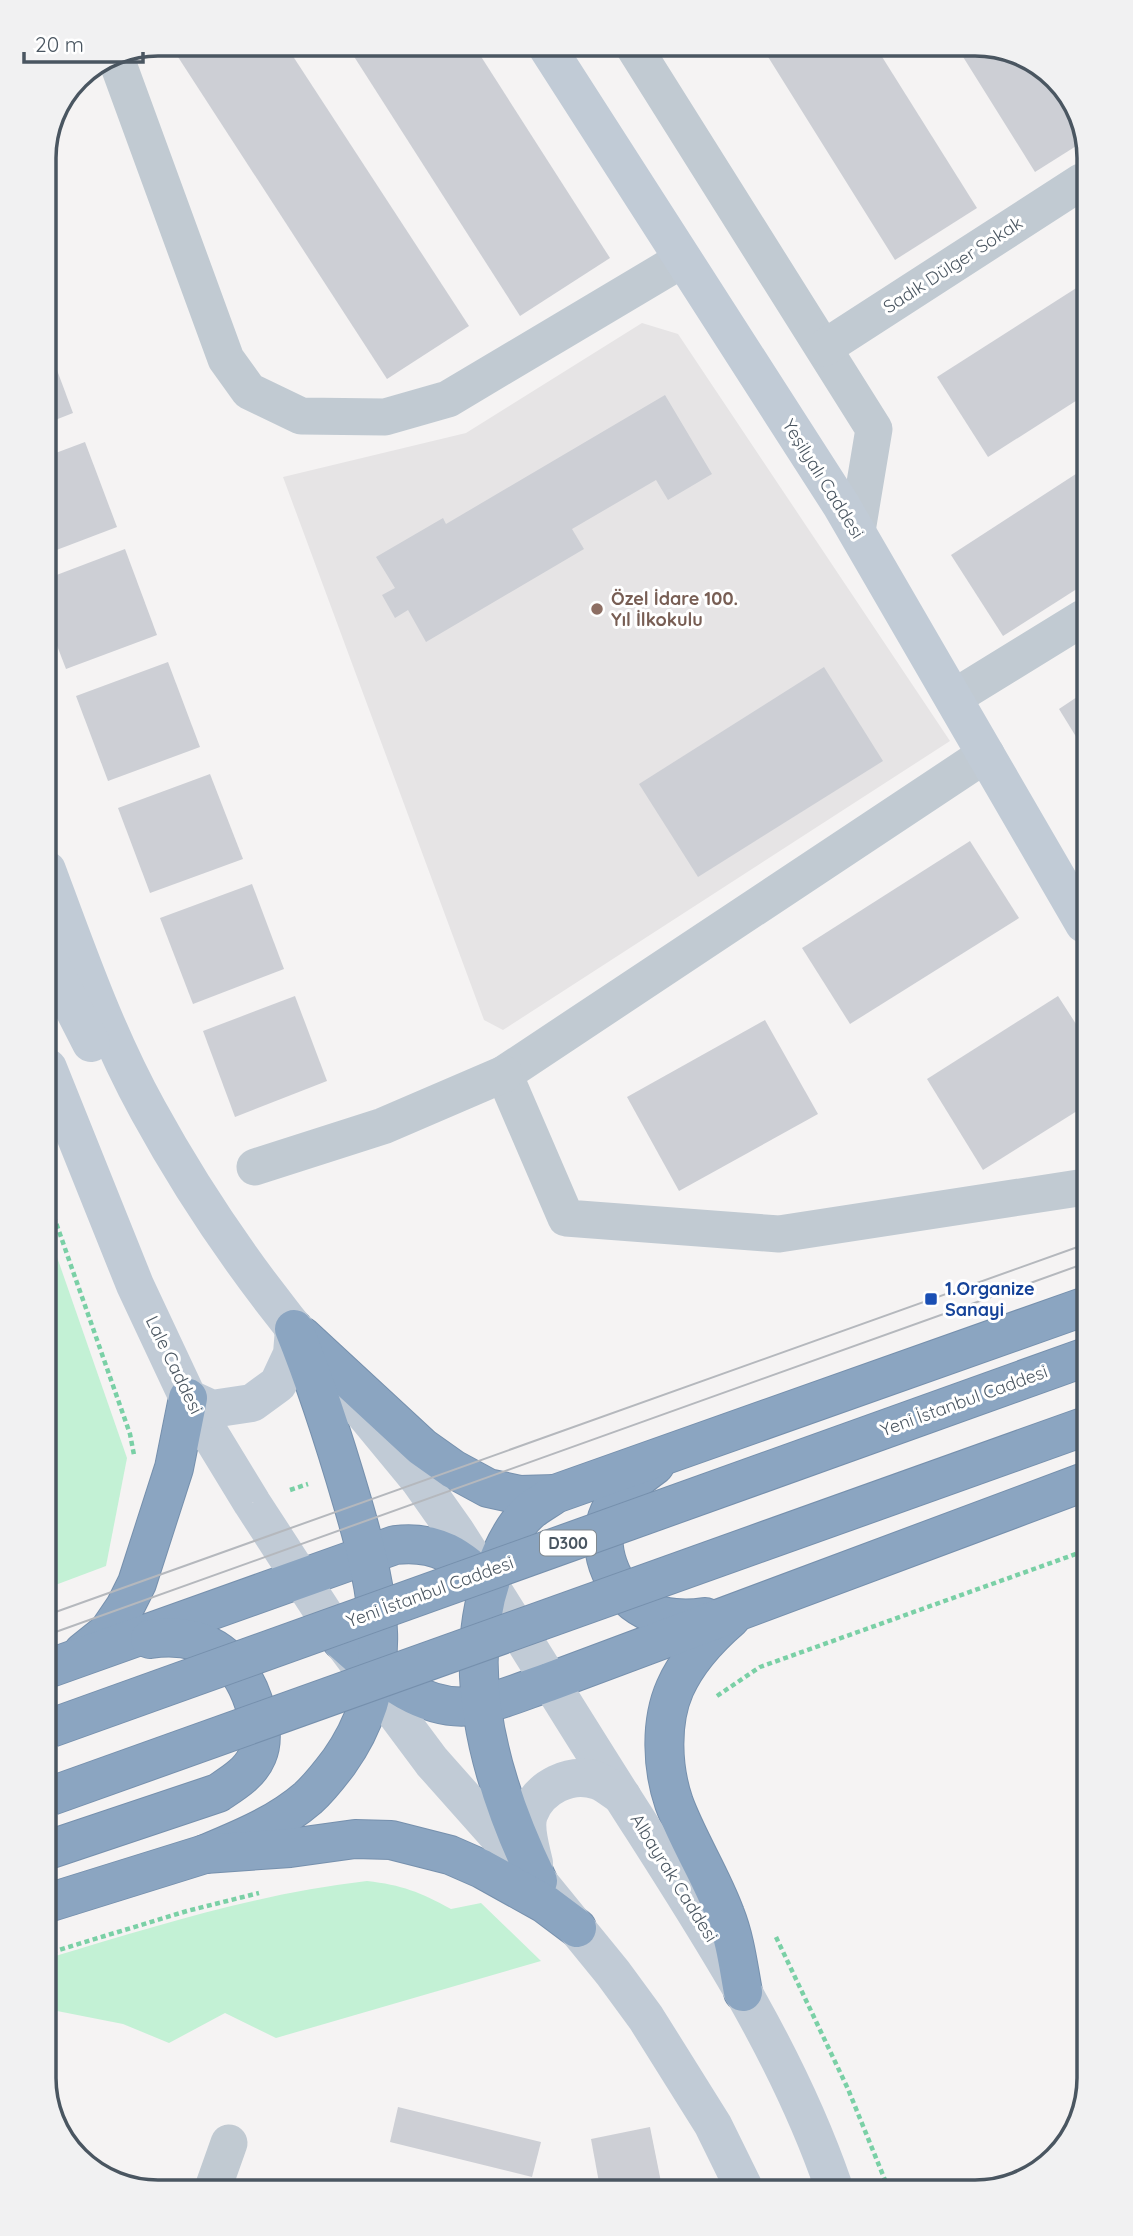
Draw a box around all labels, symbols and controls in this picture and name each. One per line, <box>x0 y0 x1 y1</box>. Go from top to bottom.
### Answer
scale bar <box>24 21 144 65</box>
text: 20 m <box>35 31 84 57</box>
street label: Sadık Dülger Sokak <box>879 211 1027 318</box>
street label: Yeşilyalı Caddesi <box>777 415 869 543</box>
place label: Özel İdare 100. Yıl İlkokulu <box>611 587 738 631</box>
marker: Özel İdare 100. Yıl İlkokulu <box>589 601 605 617</box>
place label: 1.Organize Sanayi <box>945 1277 1035 1321</box>
marker: 1.Organize Sanayi <box>923 1291 939 1307</box>
street label: Lale Caddesi <box>141 1312 208 1418</box>
street label: Yeni İstanbul Caddesi <box>877 1360 1051 1441</box>
road number: D300 <box>540 1530 596 1555</box>
street label: Yeni İstanbul Caddesi <box>343 1551 517 1632</box>
street label: Albayrak Caddesi <box>626 1809 723 1946</box>

